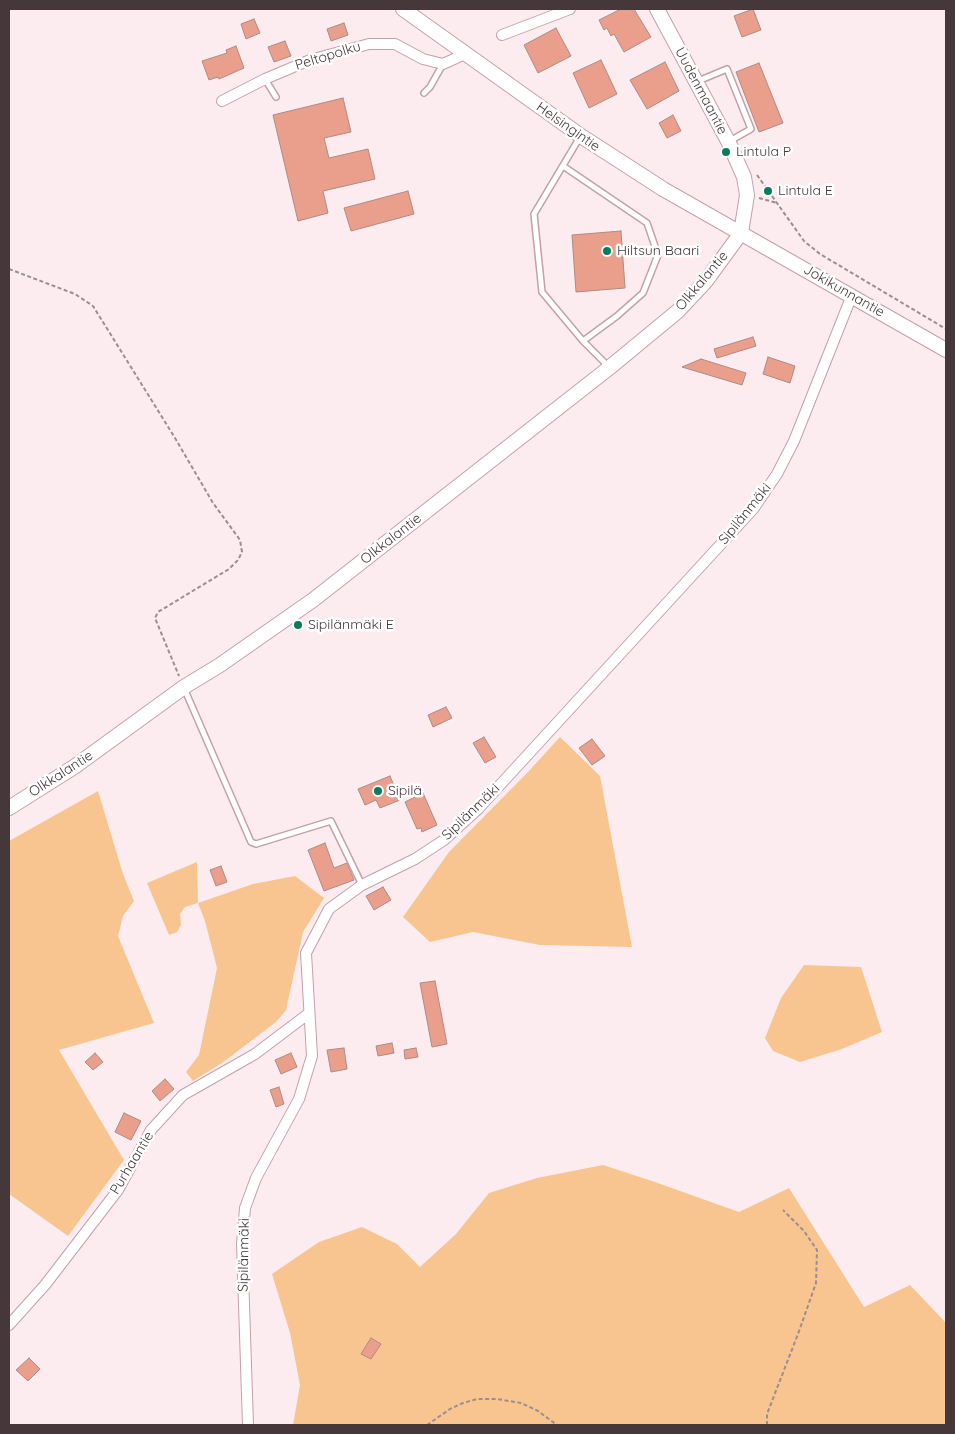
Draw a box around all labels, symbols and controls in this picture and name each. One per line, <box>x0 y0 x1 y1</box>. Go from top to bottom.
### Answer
street label: Peltopolku <box>293 38 363 74</box>
street label: Uudenmaantie <box>671 45 731 137</box>
street label: Helsingintie <box>533 99 603 155</box>
place label: Lintula P <box>736 144 791 160</box>
marker: Lintula P <box>720 146 732 158</box>
place label: Lintula E <box>778 183 833 199</box>
marker: Lintula E <box>762 185 774 197</box>
place label: Hiltsun Baari <box>617 243 699 259</box>
marker: Hiltsun Baari <box>601 245 613 257</box>
street label: Olkkalantie <box>672 248 732 314</box>
street label: Jokikunnantie <box>801 261 887 321</box>
street label: Sipilänmäki <box>715 480 775 548</box>
street label: Olkkalantie <box>357 510 425 568</box>
place label: Sipilänmäki E <box>308 617 394 633</box>
marker: Sipilänmäki E <box>292 619 304 631</box>
street label: Olkkalantie <box>26 747 96 801</box>
street label: Sipilänmäki <box>439 780 503 844</box>
place label: Sipilä <box>388 783 422 799</box>
marker: Sipilä <box>372 785 384 797</box>
street label: Purhaantie <box>107 1128 157 1198</box>
street label: Sipilänmäki <box>235 1218 253 1292</box>

